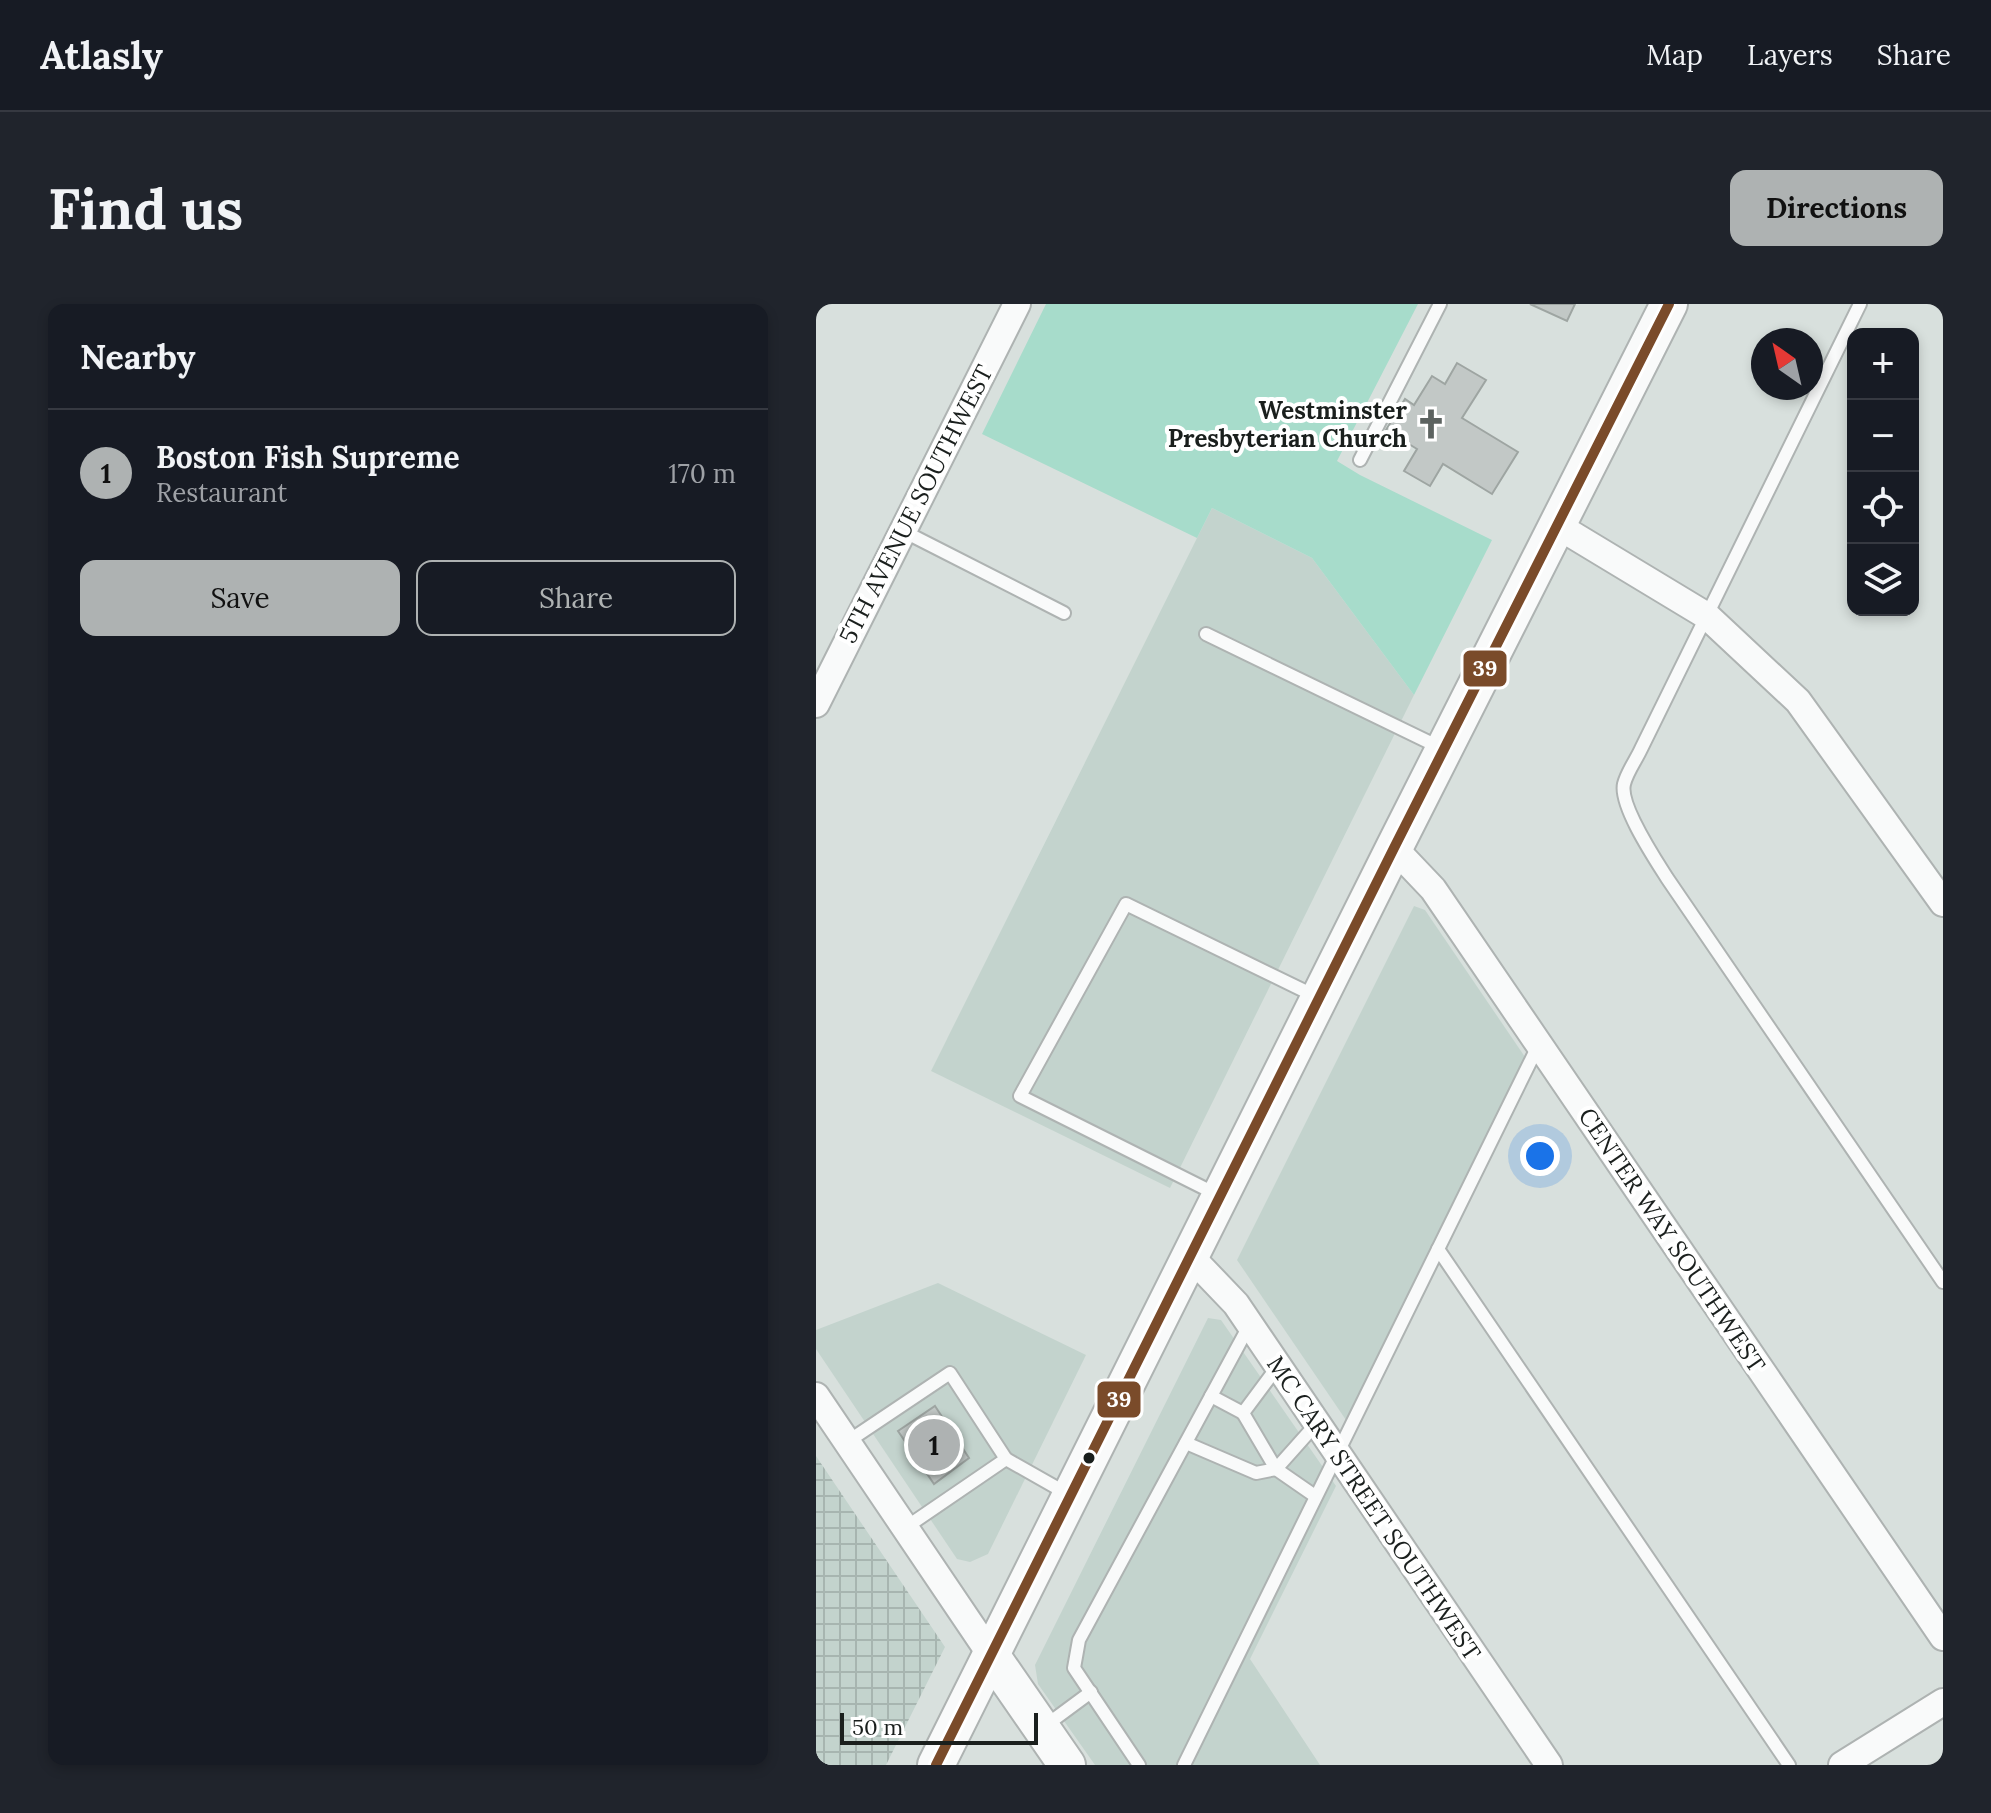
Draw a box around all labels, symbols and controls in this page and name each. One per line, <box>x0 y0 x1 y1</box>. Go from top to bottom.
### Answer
text: Atlasly <box>40 31 163 79</box>
text: Map <box>1646 37 1703 73</box>
text: Layers <box>1747 37 1833 73</box>
text: Share <box>1877 37 1951 73</box>
button: Directions <box>1730 170 1943 246</box>
text: Find us <box>48 173 243 244</box>
north arrow <box>1751 328 1823 400</box>
map controls <box>1847 328 1919 616</box>
button: + <box>1847 328 1919 400</box>
text: Nearby <box>80 335 196 378</box>
street label: 5TH AVENUE SOUTHWEST <box>832 360 1000 648</box>
place label: Westminster Presbyterian Church <box>1168 395 1407 454</box>
button: − <box>1847 400 1919 472</box>
church icon: Westminster Presbyterian Church <box>1414 407 1448 441</box>
text: Boston Fish Supreme <box>156 438 460 476</box>
text: 1 <box>101 457 111 490</box>
text: 170 m <box>668 457 736 490</box>
button: locate <box>1847 472 1919 544</box>
text: Restaurant <box>156 476 287 509</box>
button: layers <box>1847 544 1919 616</box>
button: Save <box>80 560 400 636</box>
button: Share <box>416 560 736 636</box>
line badge: 39 <box>1462 649 1508 688</box>
text: 39 <box>1473 654 1498 682</box>
street label: CENTER WAY SOUTHWEST <box>1572 1102 1772 1378</box>
your location <box>1520 1136 1560 1176</box>
street label: MC CARY STREET SOUTHWEST <box>1260 1350 1488 1666</box>
line badge: 39 <box>1096 1380 1142 1419</box>
text: 39 <box>1107 1385 1132 1413</box>
pin: 1 <box>908 1415 960 1475</box>
unlabelled marker <box>1081 1450 1097 1466</box>
scale bar <box>840 1709 1038 1745</box>
text: 50 m <box>852 1713 903 1741</box>

